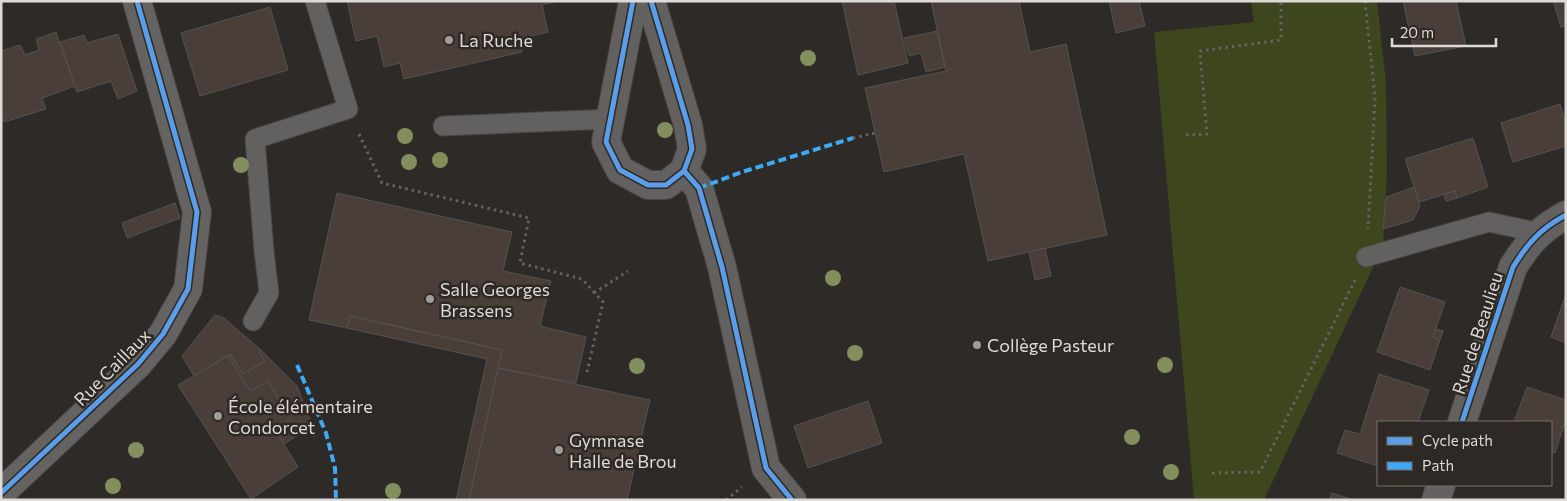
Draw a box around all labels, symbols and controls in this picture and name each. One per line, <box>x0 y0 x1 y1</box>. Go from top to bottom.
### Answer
scale bar <box>1392 15 1496 47</box>
text: 20 m <box>1400 23 1434 41</box>
place label: La Ruche <box>459 29 533 51</box>
marker: La Ruche <box>443 34 455 46</box>
street label: Rue de Beaulieu <box>1447 269 1507 397</box>
place label: Salle Georges Brassens <box>440 278 550 321</box>
marker: Salle Georges Brassens <box>424 293 436 305</box>
street label: Rue Caillaux <box>69 324 155 410</box>
place label: Collège Pasteur <box>987 334 1114 356</box>
marker: Collège Pasteur <box>971 339 983 351</box>
place label: École élémentaire Condorcet <box>228 395 373 438</box>
marker: École élémentaire Condorcet <box>212 410 224 422</box>
legend <box>1377 421 1552 486</box>
place label: Gymnase Halle de Brou <box>569 429 677 472</box>
text: Cycle path <box>1422 431 1493 449</box>
marker: Gymnase Halle de Brou <box>553 444 565 456</box>
text: Path <box>1422 456 1454 474</box>

